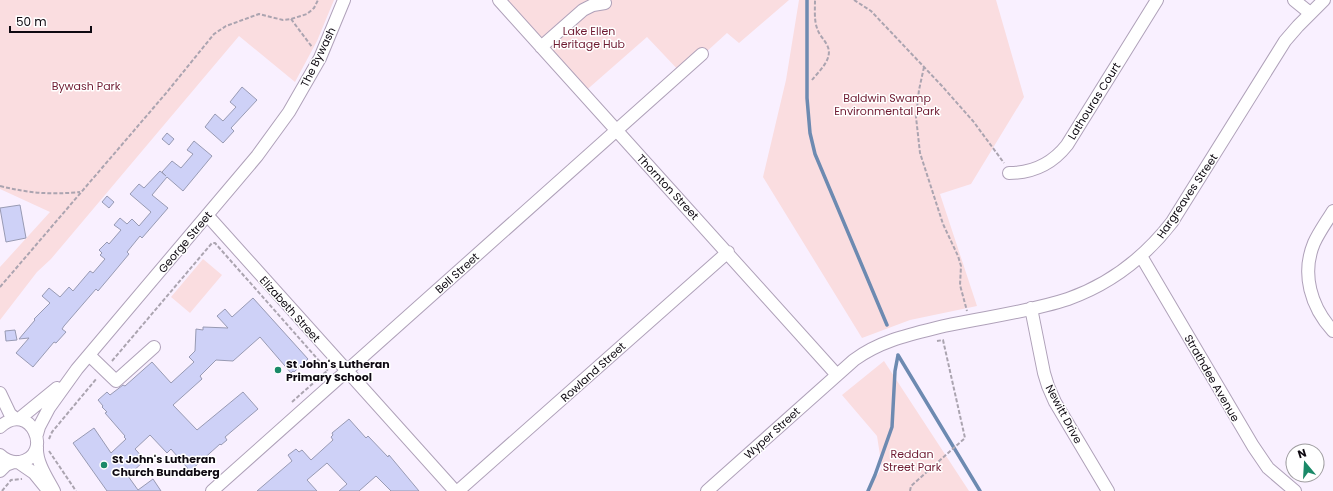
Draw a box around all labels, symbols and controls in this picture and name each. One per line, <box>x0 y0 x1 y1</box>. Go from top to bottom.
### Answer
scale bar <box>10 8 91 34</box>
text: 50 m <box>16 13 47 30</box>
park label: Lake Ellen Heritage Hub <box>553 23 625 52</box>
street label: The Bywash <box>297 24 339 90</box>
street label: Lathouras Court <box>1064 59 1124 143</box>
park label: Bywash Park <box>52 78 121 94</box>
park label: Baldwin Swamp Environmental Park <box>834 90 940 119</box>
street label: Thornton Street <box>633 151 703 223</box>
street label: Hargreaves Street <box>1153 151 1221 241</box>
street label: George Street <box>154 208 216 276</box>
street label: Bell Street <box>432 249 482 297</box>
street label: Elizabeth Street <box>256 272 324 346</box>
street label: Strathdee Avenue <box>1180 331 1244 425</box>
street label: Rowland Street <box>557 338 629 406</box>
place label: St John's Lutheran Primary School <box>286 356 390 385</box>
marker: St John's Lutheran Primary School <box>273 365 283 375</box>
street label: Newitt Drive <box>1042 382 1086 447</box>
street label: Wyper Street <box>740 403 804 463</box>
north arrow <box>1285 443 1325 483</box>
text: N <box>1295 445 1308 462</box>
park label: Reddan Street Park <box>883 446 942 475</box>
place label: St John's Lutheran Church Bundaberg <box>112 451 220 480</box>
marker: St John's Lutheran Church Bundaberg <box>99 460 109 470</box>

